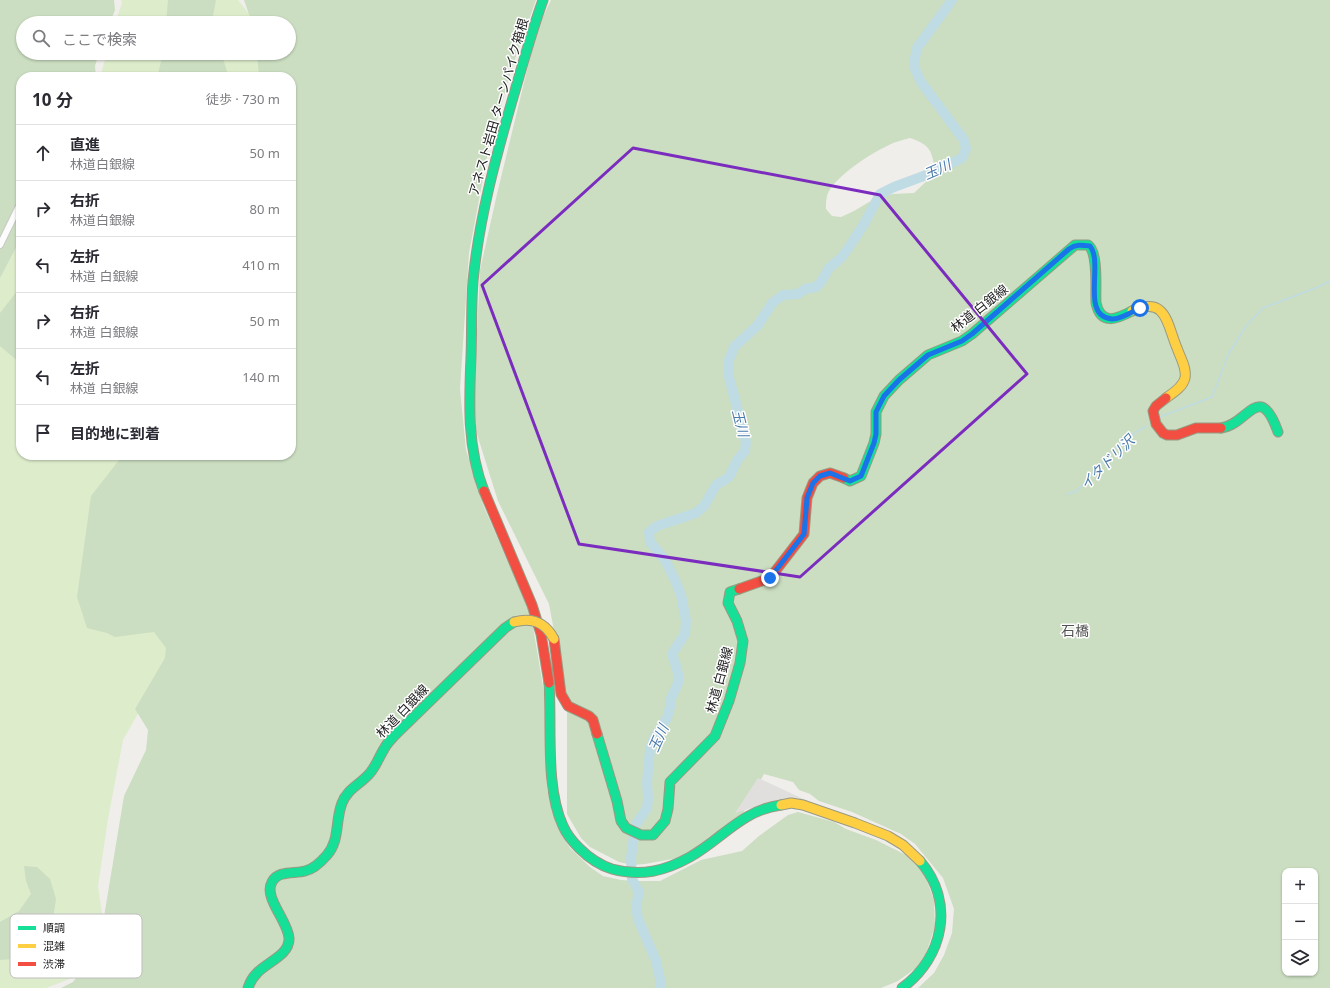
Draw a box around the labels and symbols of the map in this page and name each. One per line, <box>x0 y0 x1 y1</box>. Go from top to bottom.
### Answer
street label: アネスト岩田 ターンパイク箱根 <box>464 16 532 198</box>
water label: 玉川 <box>920 154 955 183</box>
street label: 林道 白銀線 <box>947 280 1011 336</box>
route start <box>1131 299 1149 317</box>
water label: 玉川 <box>728 407 754 441</box>
water label: イタドリ沢 <box>1076 429 1140 493</box>
route end <box>761 569 779 587</box>
district label: 石橋 <box>1061 621 1089 640</box>
street label: 林道 白銀線 <box>701 645 737 715</box>
street label: 林道 白銀線 <box>372 680 432 742</box>
water label: 玉川 <box>644 720 673 755</box>
legend <box>10 914 142 978</box>
text: 順調 <box>43 920 65 935</box>
text: 混雑 <box>43 938 65 953</box>
text: 渋滞 <box>43 956 65 971</box>

